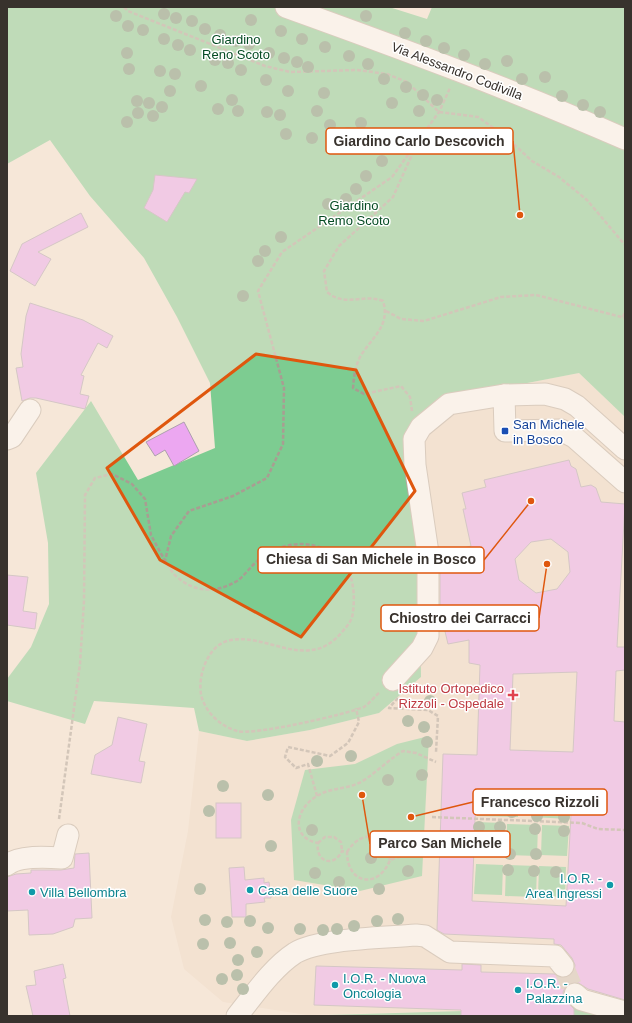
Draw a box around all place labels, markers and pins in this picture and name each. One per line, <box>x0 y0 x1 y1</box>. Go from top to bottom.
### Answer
callout: Giardino Carlo Descovich <box>326 128 513 154</box>
place label: San Michele in Bosco <box>513 417 585 447</box>
marker: San Michele in Bosco <box>500 426 510 436</box>
callout: Chiesa di San Michele in Bosco <box>258 547 484 573</box>
callout: Chiostro dei Carracci <box>381 605 539 631</box>
place label: Istituto Ortopedico Rizzoli - Ospedale <box>399 681 504 711</box>
marker: Istituto Ortopedico Rizzoli - Ospedale <box>507 689 519 701</box>
callout: Francesco Rizzoli <box>473 789 607 815</box>
callout: Parco San Michele <box>370 831 510 857</box>
place label: I.O.R. - Area Ingressi <box>525 871 602 901</box>
marker: I.O.R. - Area Ingressi <box>605 880 615 890</box>
place label: Casa delle Suore <box>258 883 358 898</box>
place label: Villa Bellombra <box>40 885 127 900</box>
marker: Casa delle Suore <box>245 885 255 895</box>
marker: Villa Bellombra <box>27 887 37 897</box>
place label: I.O.R. - Nuova Oncologia <box>343 971 427 1001</box>
place label: I.O.R. - Palazzina <box>526 976 583 1006</box>
marker: I.O.R. - Nuova Oncologia <box>330 980 340 990</box>
marker: I.O.R. - Palazzina <box>513 985 523 995</box>

